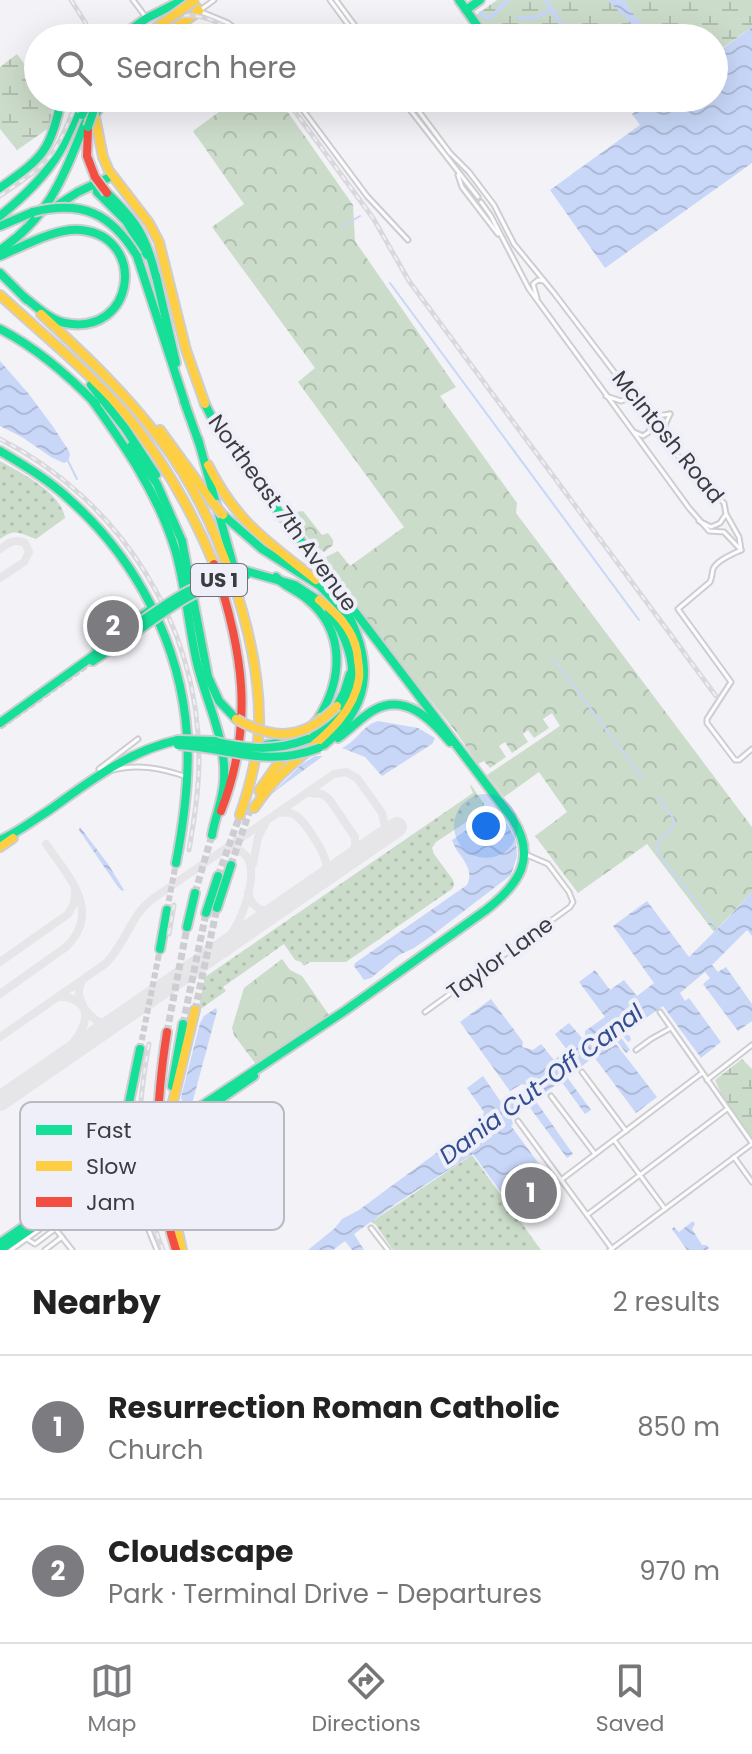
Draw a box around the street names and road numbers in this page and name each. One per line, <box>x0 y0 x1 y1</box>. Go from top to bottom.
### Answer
street label: McIntosh Road <box>605 364 731 510</box>
street label: Northeast 7th Avenue <box>201 408 365 618</box>
road number: US 1 <box>191 564 247 596</box>
street label: Taylor Lane <box>440 909 560 1007</box>

